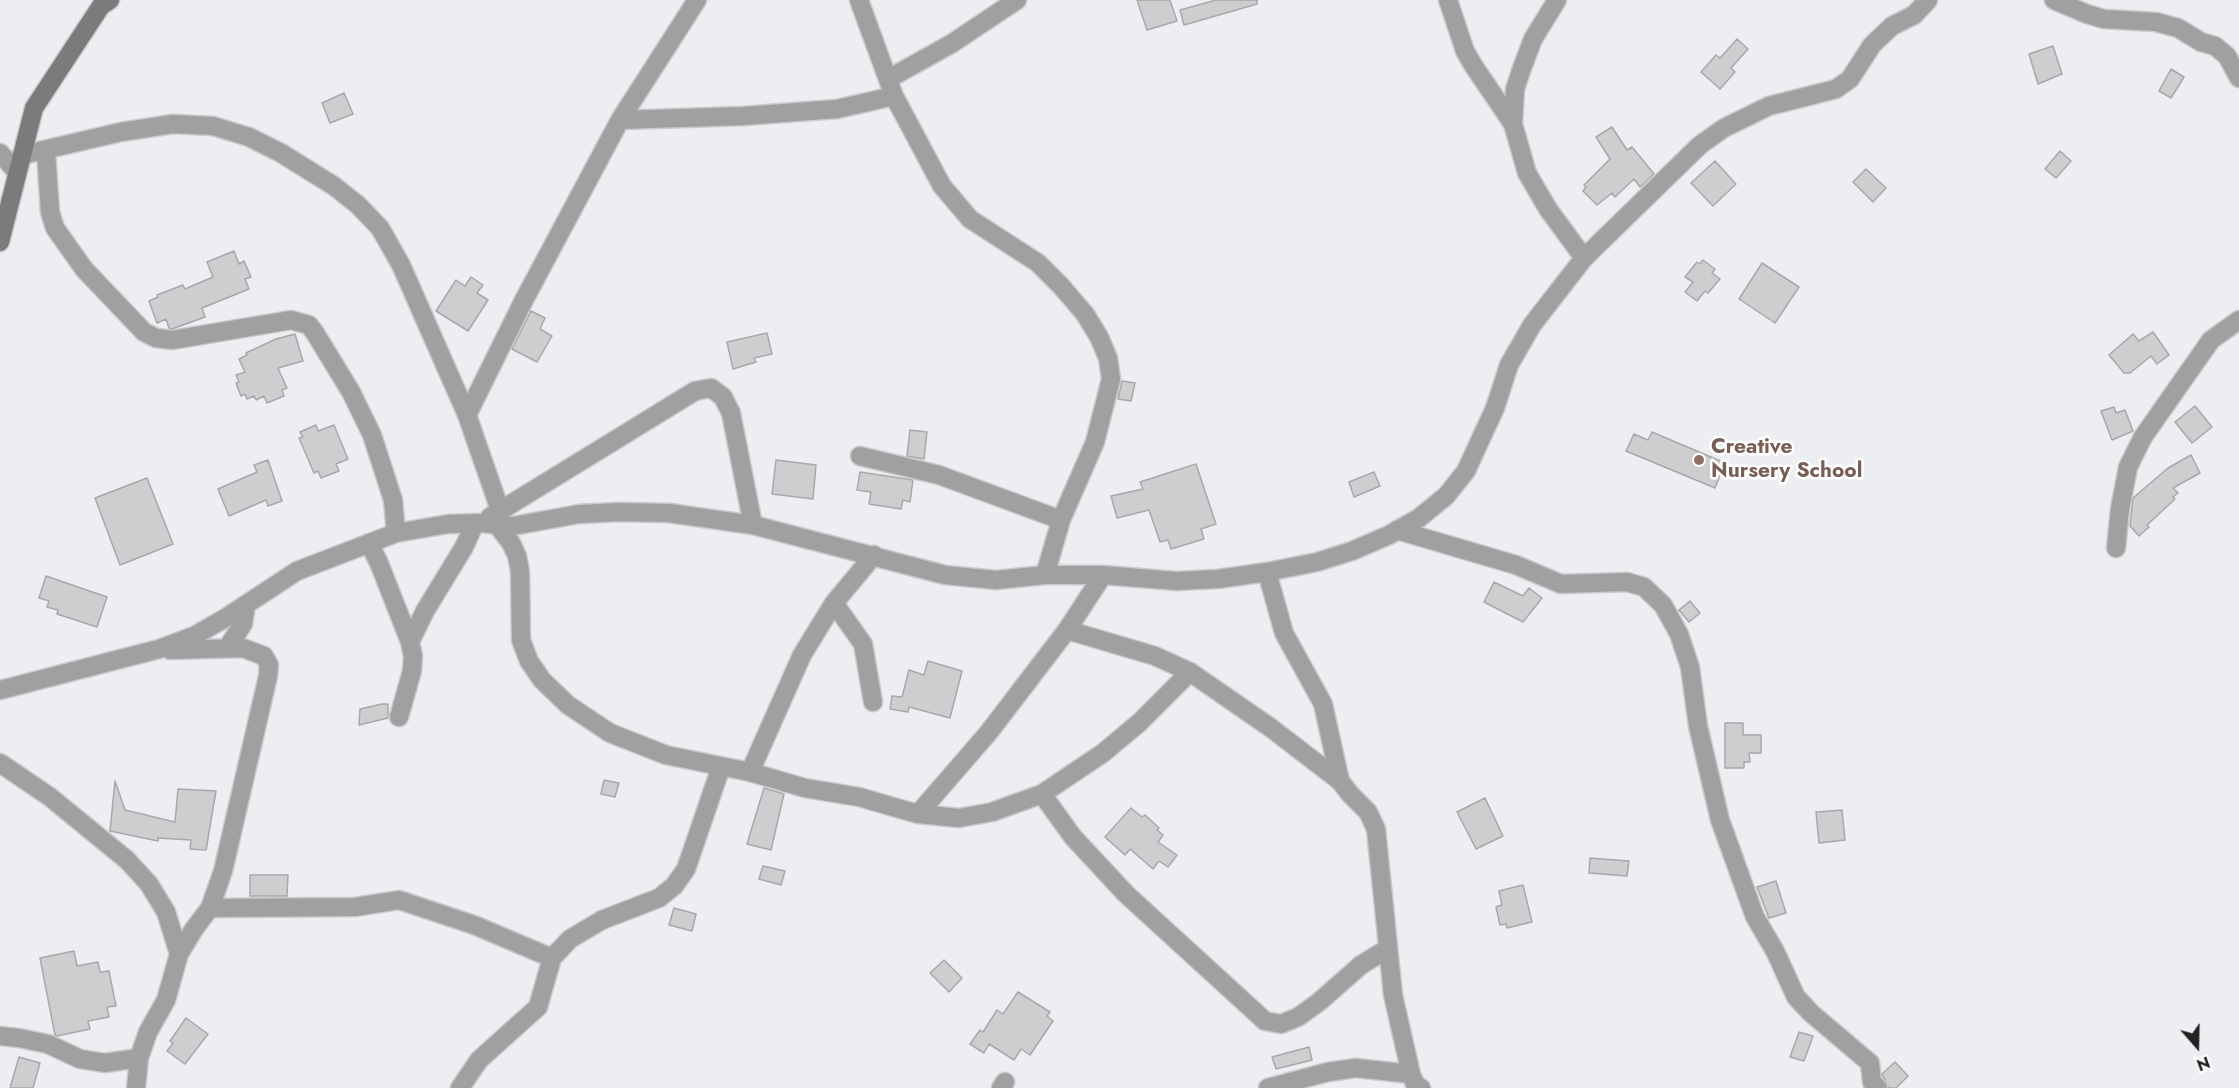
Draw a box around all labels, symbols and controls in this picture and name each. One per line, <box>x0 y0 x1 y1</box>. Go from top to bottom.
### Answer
place label: Creative Nursery School <box>1711 435 1862 485</box>
marker: Creative Nursery School <box>1692 453 1706 467</box>
north arrow <box>2167 1016 2227 1076</box>
text: N <box>2193 1050 2213 1076</box>

